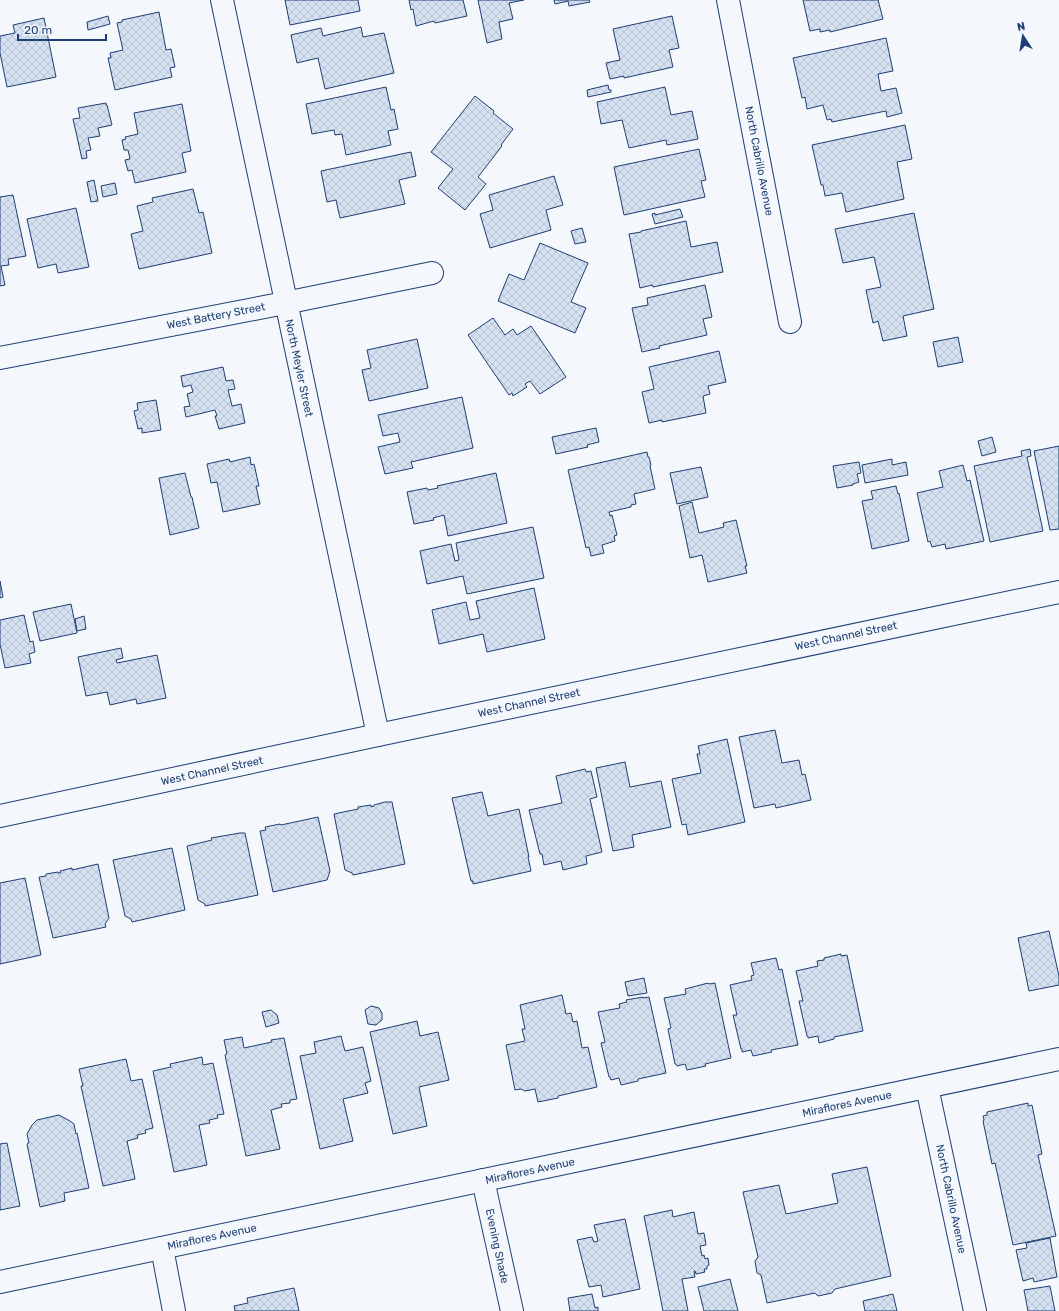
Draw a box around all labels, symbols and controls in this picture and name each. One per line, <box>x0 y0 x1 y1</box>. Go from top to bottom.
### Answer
scale bar <box>18 16 106 42</box>
north arrow <box>1003 16 1043 56</box>
text: N <box>1016 20 1026 34</box>
text: 20 m <box>24 23 52 37</box>
street label: North Cabrillo Avenue <box>742 105 776 217</box>
street label: West Battery Street <box>166 300 267 332</box>
street label: North Meyler Street <box>282 318 316 419</box>
street label: West Channel Street <box>794 619 899 653</box>
street label: West Channel Street <box>477 686 582 720</box>
street label: West Channel Street <box>160 754 265 788</box>
street label: Miraflores Avenue <box>801 1088 893 1120</box>
street label: North Cabrillo Avenue <box>933 1143 969 1255</box>
street label: Miraflores Avenue <box>484 1155 576 1187</box>
street label: Evening Shade <box>483 1207 511 1285</box>
street label: Miraflores Avenue <box>166 1221 258 1253</box>

